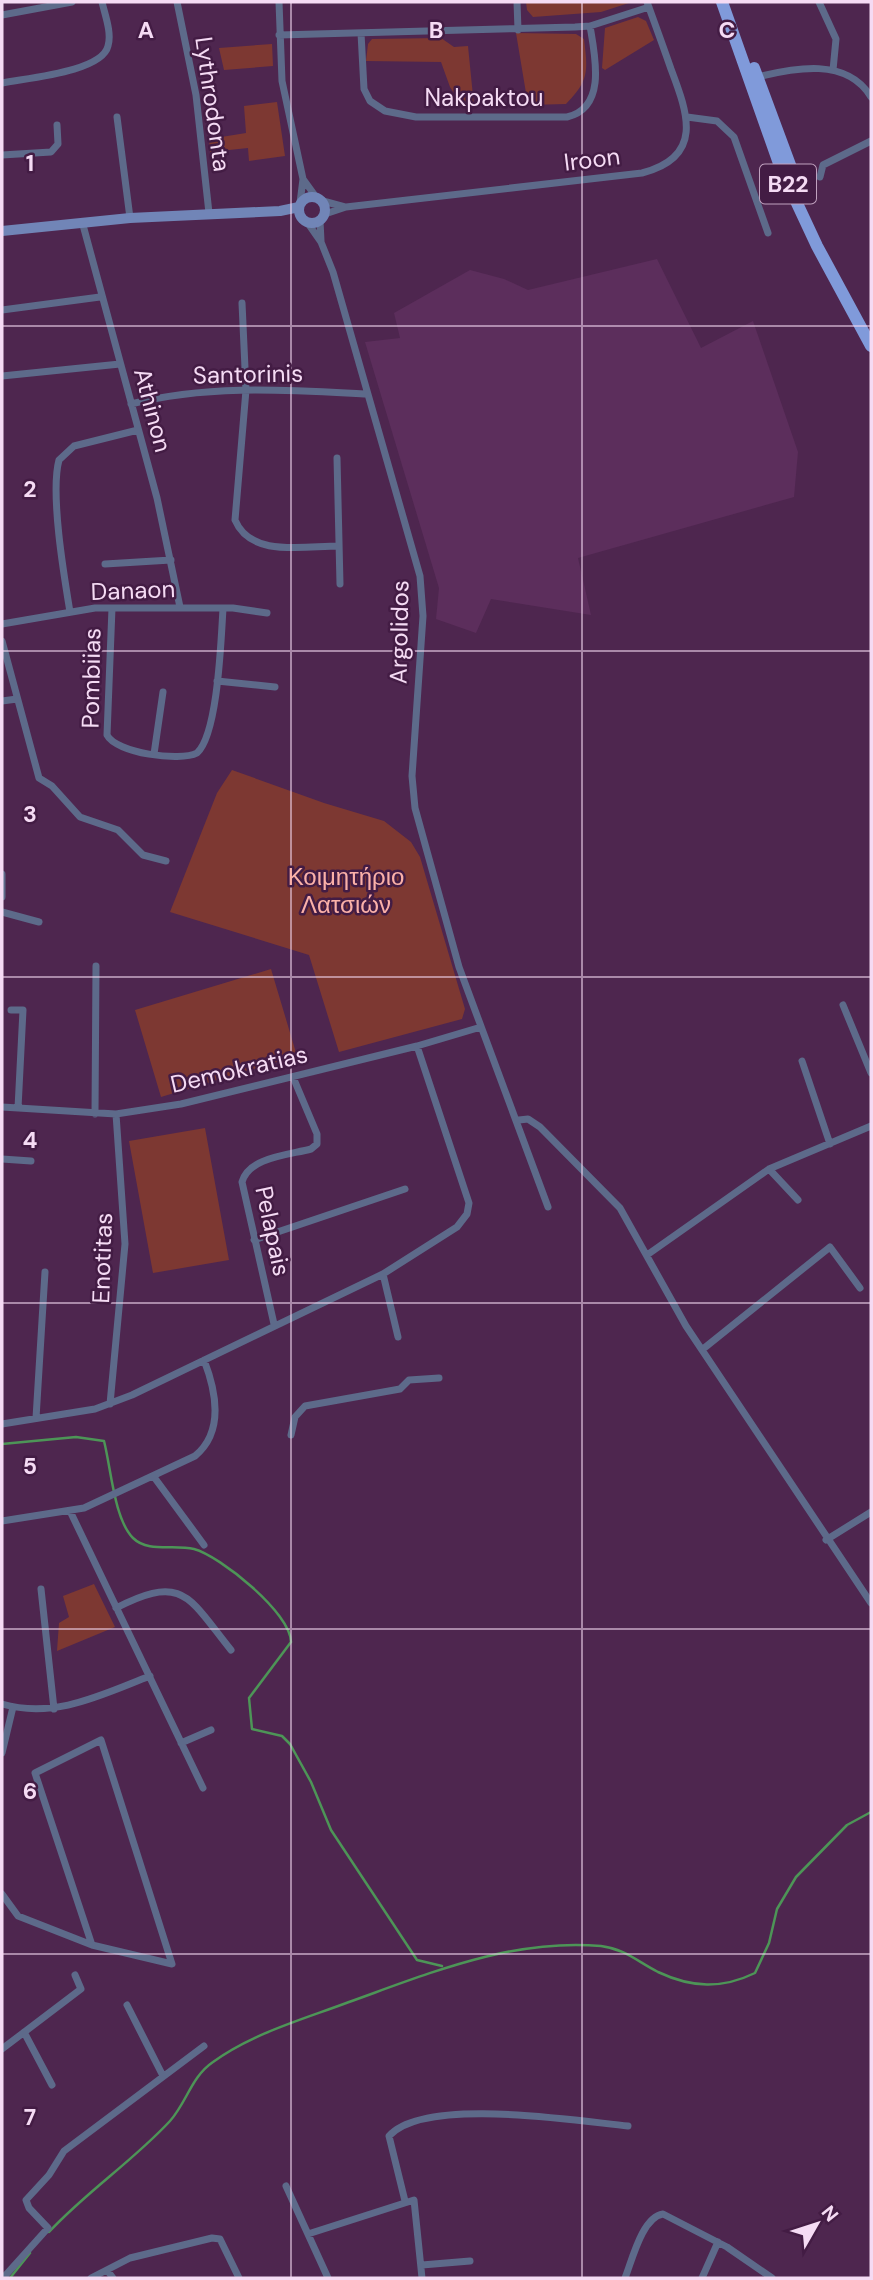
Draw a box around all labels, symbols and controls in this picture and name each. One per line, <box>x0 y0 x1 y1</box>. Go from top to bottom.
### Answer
text: A <box>138 15 154 45</box>
text: B <box>429 15 443 45</box>
text: C <box>719 15 735 45</box>
street label: Lythrodonta <box>188 35 238 173</box>
street label: Nakpaktou <box>425 82 543 113</box>
street label: Iroon <box>562 140 622 178</box>
text: 1 <box>26 148 34 178</box>
road number: B22 <box>760 164 816 204</box>
street label: Santorinis <box>193 358 303 390</box>
street label: Athinon <box>127 365 179 455</box>
text: 2 <box>23 474 37 504</box>
street label: Danaon <box>90 573 176 607</box>
street label: Argolidos <box>383 580 415 684</box>
street label: Pombiias <box>75 627 107 729</box>
text: 3 <box>23 799 37 829</box>
park label: Κοιμητήριο Λατσιών <box>288 861 404 920</box>
street label: Demokratias <box>167 1038 311 1100</box>
text: 4 <box>23 1125 38 1155</box>
street label: Pelapais <box>248 1183 298 1279</box>
street label: Enotitas <box>85 1212 119 1304</box>
text: 5 <box>23 1451 37 1481</box>
text: 6 <box>23 1776 37 1806</box>
text: 7 <box>24 2102 36 2132</box>
north arrow <box>782 2189 852 2259</box>
text: N <box>816 2200 844 2227</box>

